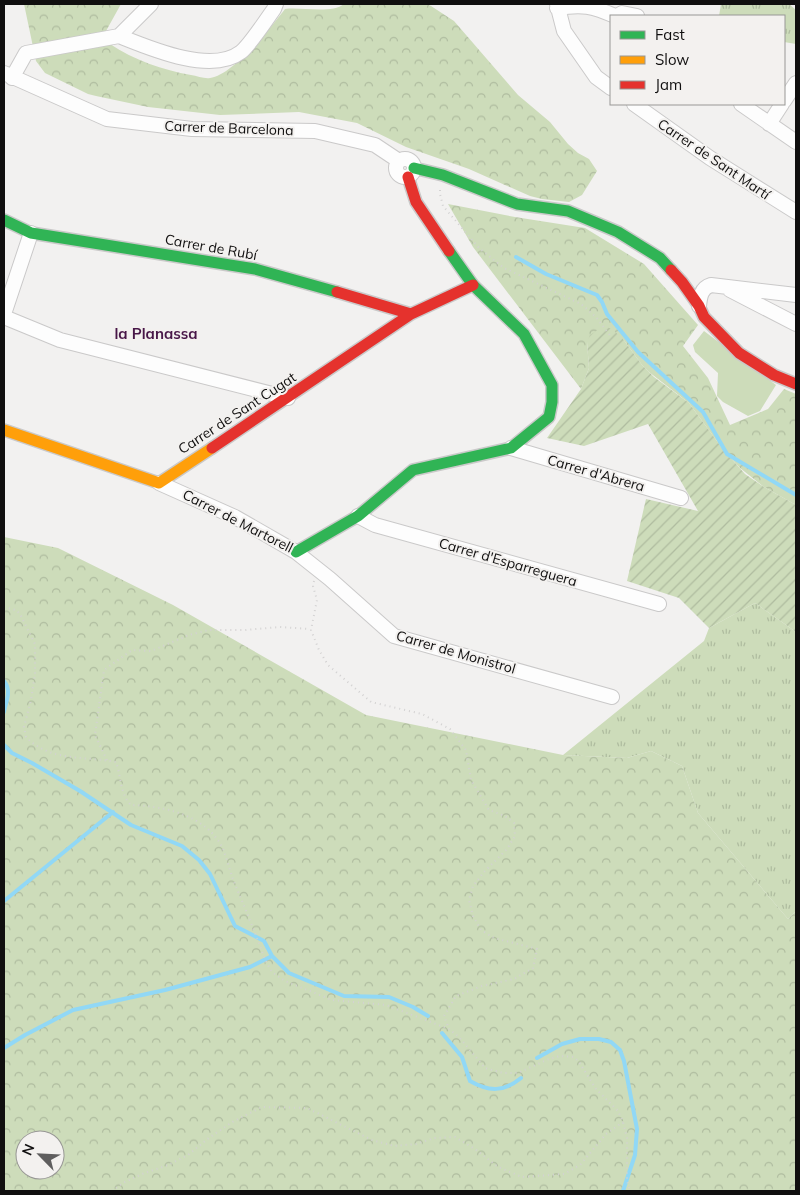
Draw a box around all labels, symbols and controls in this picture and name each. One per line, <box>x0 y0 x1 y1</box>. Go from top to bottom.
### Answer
legend <box>610 15 785 105</box>
text: Fast <box>655 25 685 44</box>
text: Slow <box>655 50 689 69</box>
text: Jam <box>655 75 682 94</box>
street label: Carrer de Sant Martí <box>654 115 774 204</box>
street label: Carrer de Barcelona <box>164 117 294 139</box>
street label: Carrer de Rubí <box>163 230 259 264</box>
district label: la Planassa <box>114 324 198 343</box>
street label: Carrer de Sant Cugat <box>175 368 299 458</box>
street label: Carrer d'Abrera <box>545 451 647 495</box>
street label: Carrer de Martorell <box>180 485 296 557</box>
street label: Carrer d'Esparreguera <box>437 534 579 590</box>
street label: Carrer de Monistrol <box>394 626 518 678</box>
north arrow <box>15 1130 65 1180</box>
text: N <box>18 1141 38 1158</box>

